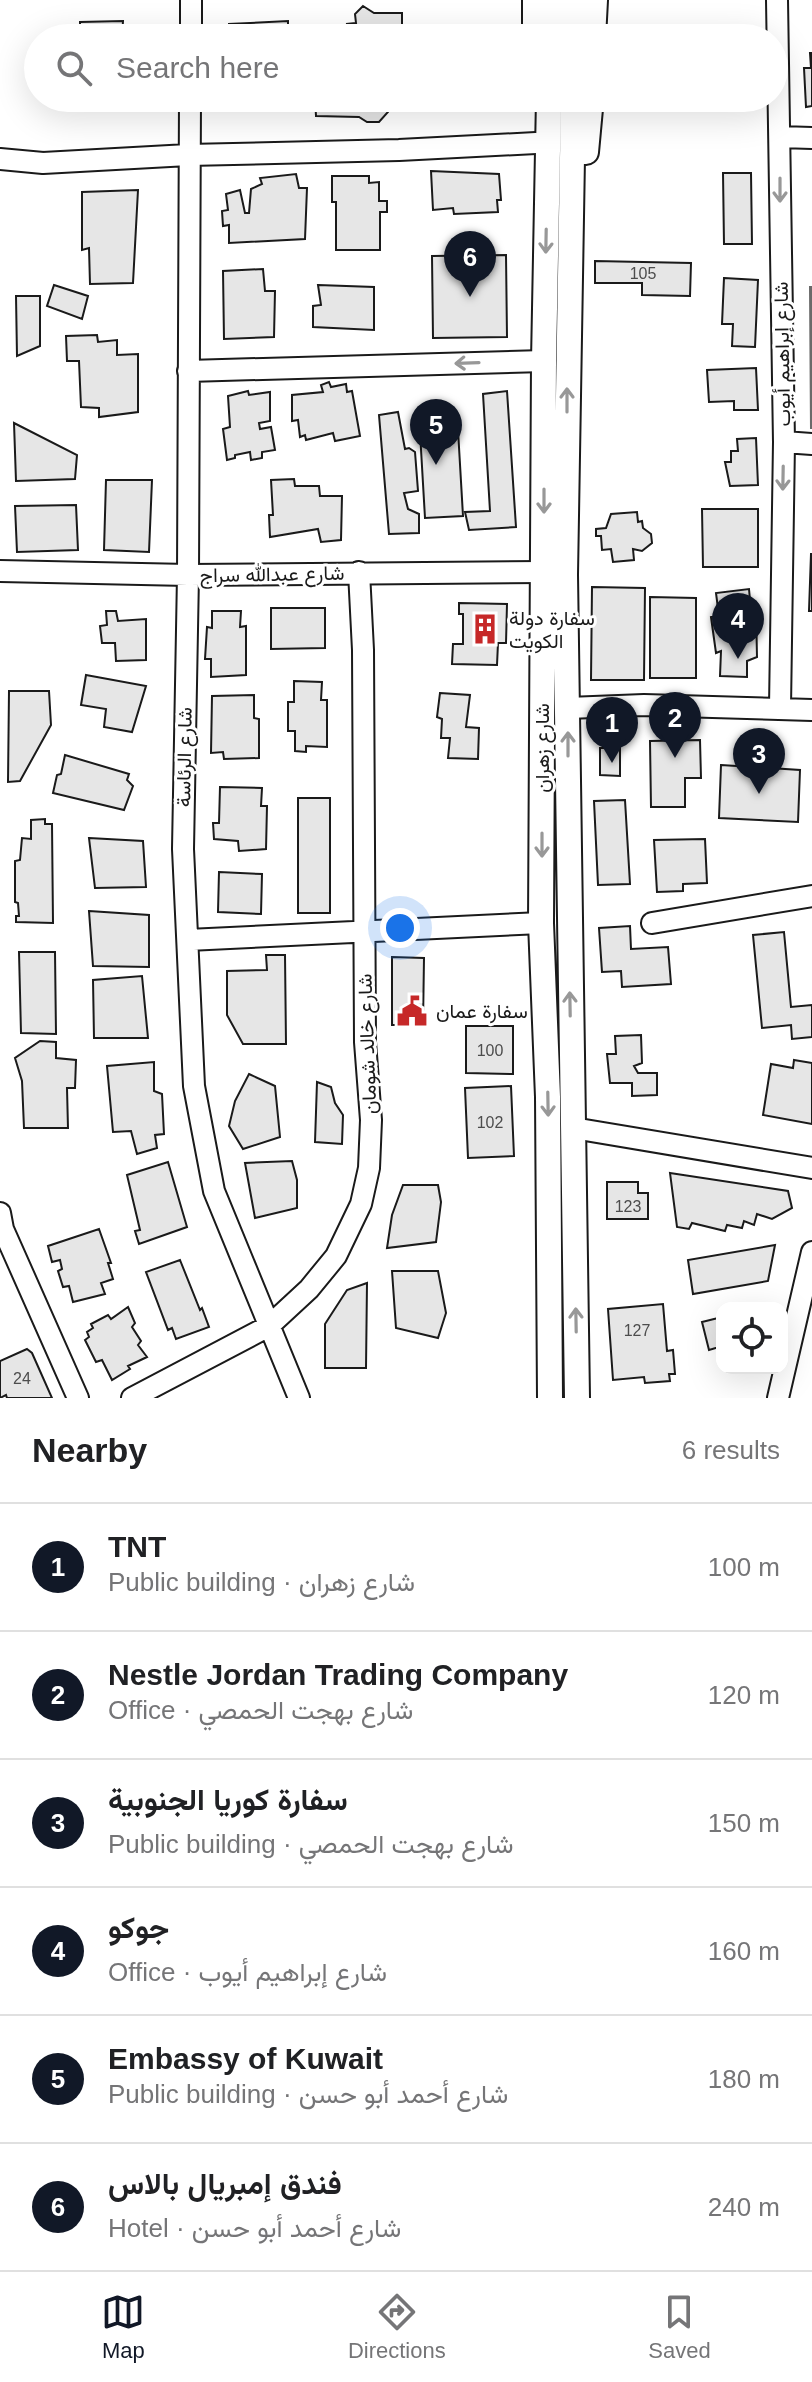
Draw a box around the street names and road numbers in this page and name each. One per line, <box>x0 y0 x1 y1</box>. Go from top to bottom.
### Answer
street label: شارع إبراهيم أيوب <box>770 281 797 427</box>
street label: شارع عبدالله سراج <box>199 561 345 589</box>
street label: شارع زهران <box>531 703 556 793</box>
street label: شارع الرئاسة <box>172 707 199 807</box>
street label: شارع خالد شومان <box>354 973 383 1115</box>

